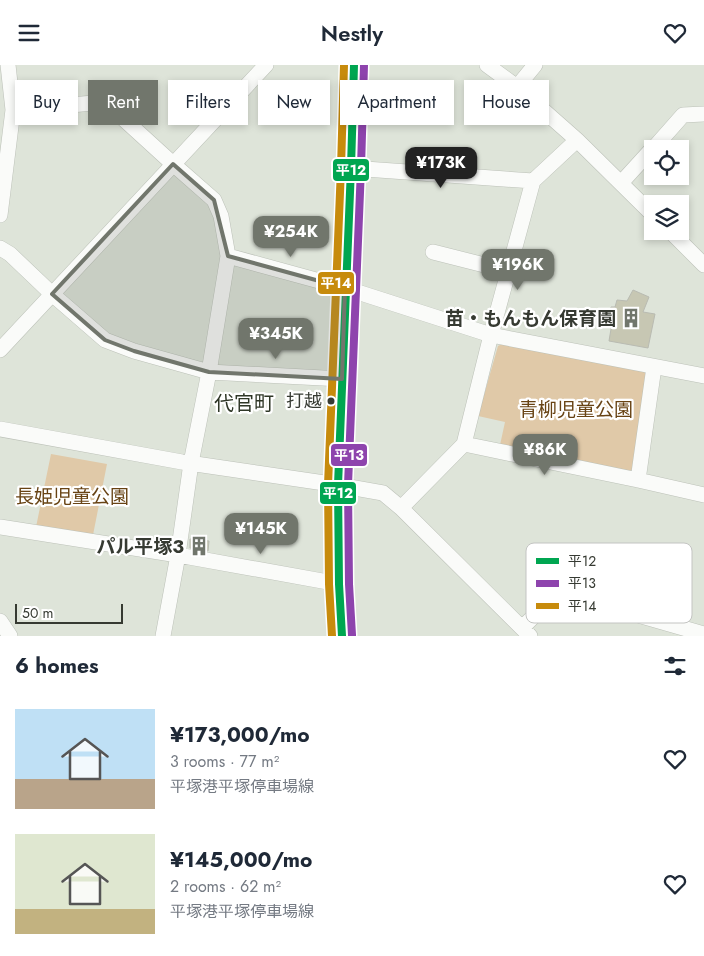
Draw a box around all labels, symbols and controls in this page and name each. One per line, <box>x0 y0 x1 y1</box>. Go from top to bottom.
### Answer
text: Nestly <box>321 17 383 49</box>
icon: menu <box>15 19 43 47</box>
icon: heart <box>661 19 689 47</box>
chip: Buy <box>15 80 78 125</box>
chip: Rent <box>88 80 158 125</box>
chip: Filters <box>168 80 248 125</box>
chip: New <box>258 80 330 125</box>
chip: Apartment <box>340 80 454 125</box>
chip: House <box>464 80 549 125</box>
map controls <box>644 140 689 240</box>
button: locate <box>644 140 689 185</box>
pin: ¥173K <box>406 147 476 189</box>
text: ¥173K <box>416 151 466 174</box>
line badge: 平12 <box>332 158 370 182</box>
text: 平12 <box>336 160 366 180</box>
button: layers <box>644 195 689 240</box>
pin: ¥254K <box>256 215 326 258</box>
text: ¥254K <box>264 220 318 243</box>
pin: ¥196K <box>483 249 553 291</box>
text: ¥196K <box>492 253 544 276</box>
line badge: 平14 <box>317 271 355 295</box>
text: 平14 <box>321 273 352 293</box>
place label: 苗・もんもん保育園 <box>445 305 616 332</box>
building icon: 苗・もんもん保育園 <box>620 307 642 329</box>
pin: ¥345K <box>241 317 311 360</box>
text: ¥345K <box>249 322 303 345</box>
place label: 打越 <box>286 388 322 414</box>
district label: 代官町 <box>214 389 274 418</box>
marker: 打越 <box>326 396 336 406</box>
park label: 青柳児童公園 <box>519 396 633 423</box>
pin: ¥86K <box>515 433 575 476</box>
text: ¥86K <box>524 438 566 461</box>
line badge: 平13 <box>330 443 368 467</box>
text: 平13 <box>334 445 364 465</box>
line badge: 平12 <box>319 481 357 505</box>
park label: 長姫児童公園 <box>15 483 129 510</box>
text: 平12 <box>323 483 353 503</box>
pin: ¥145K <box>226 513 296 555</box>
text: ¥145K <box>235 517 287 540</box>
place label: パル平塚3 <box>96 533 184 560</box>
building icon: パル平塚3 <box>188 535 210 557</box>
legend <box>526 543 692 623</box>
text: 平12 <box>568 551 596 571</box>
text: 平13 <box>568 573 596 593</box>
text: 平14 <box>568 596 596 616</box>
scale bar <box>15 601 122 624</box>
text: 50 m <box>22 603 53 623</box>
text: 6 homes <box>15 651 99 681</box>
icon: filters <box>661 652 689 680</box>
text: ¥173,000/mo <box>170 720 310 750</box>
icon: home <box>55 729 115 789</box>
icon: heart <box>661 745 689 773</box>
text: 3 rooms · 77 m² <box>170 750 279 773</box>
text: 平塚港平塚停車場線 <box>170 775 314 798</box>
text: ¥145,000/mo <box>170 845 312 875</box>
icon: home <box>55 854 115 914</box>
icon: heart <box>661 870 689 898</box>
text: 2 rooms · 62 m² <box>170 875 281 898</box>
text: 平塚港平塚停車場線 <box>170 900 314 923</box>

